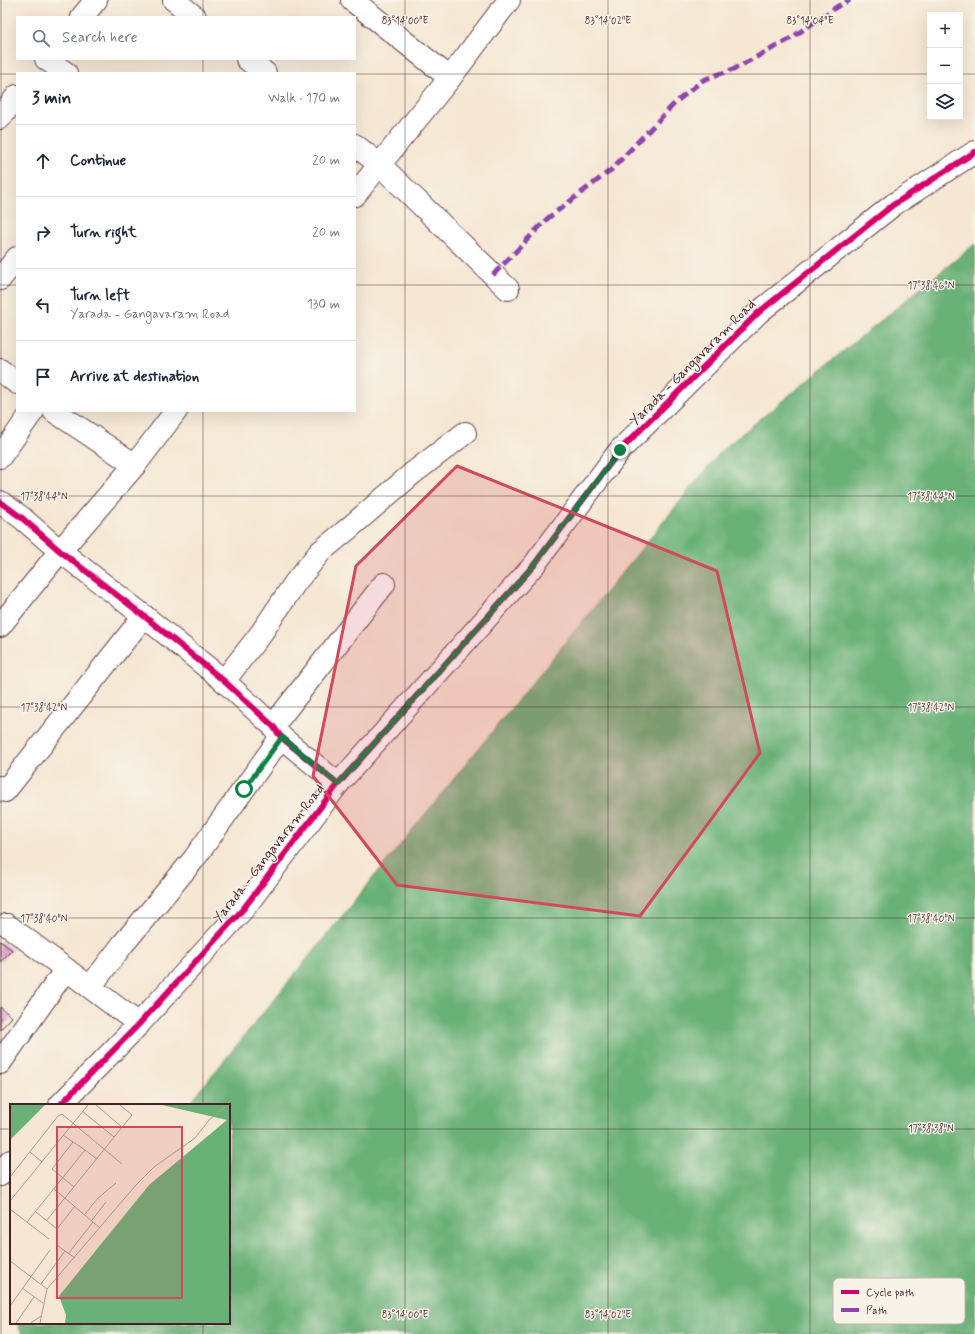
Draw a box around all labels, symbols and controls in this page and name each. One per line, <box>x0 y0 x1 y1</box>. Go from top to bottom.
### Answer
map controls <box>927 12 963 120</box>
button: + <box>927 12 963 48</box>
text: 83°14'00"E <box>382 14 429 28</box>
text: 83°14'02"E <box>585 14 631 28</box>
text: 83°14'04"E <box>786 14 834 28</box>
search box <box>16 16 356 60</box>
icon: search <box>30 27 52 49</box>
text: Search here <box>62 28 138 48</box>
button: − <box>927 48 963 84</box>
button: layers <box>927 84 963 120</box>
text: 3 min <box>32 87 71 109</box>
text: Walk · 170 m <box>268 90 340 107</box>
icon: ahead <box>32 150 54 172</box>
text: Continue <box>70 151 126 171</box>
text: 20 m <box>312 152 340 169</box>
icon: right <box>32 222 54 244</box>
text: Turn right <box>70 223 137 243</box>
text: 20 m <box>312 224 340 241</box>
text: 17°38'46"N <box>908 279 955 293</box>
text: Turn left <box>70 286 130 306</box>
icon: left <box>32 294 54 316</box>
text: 130 m <box>307 296 340 313</box>
street label: Yarada - Gangavaram Road <box>626 296 760 430</box>
text: Yarada - Gangavaram Road <box>70 306 229 323</box>
icon: arrive <box>32 366 54 388</box>
text: Arrive at destination <box>70 367 199 387</box>
route end <box>611 441 629 459</box>
text: 17°38'44"N <box>20 490 68 504</box>
text: 17°38'44"N <box>907 490 955 504</box>
text: 17°38'42"N <box>21 701 68 715</box>
text: 17°38'42"N <box>908 701 955 715</box>
street label: Yarada - Gangavaram Road <box>209 780 329 927</box>
route start <box>235 780 253 798</box>
text: 17°38'40"N <box>21 912 68 926</box>
text: 17°38'40"N <box>908 912 955 926</box>
inset map <box>10 1104 230 1324</box>
text: 17°38'38"N <box>908 1122 954 1136</box>
legend <box>833 1278 965 1324</box>
text: Cycle path <box>866 1286 914 1300</box>
text: Path <box>866 1304 887 1318</box>
text: 83°14'00"E <box>382 1308 429 1322</box>
text: 83°14'02"E <box>585 1308 631 1322</box>

